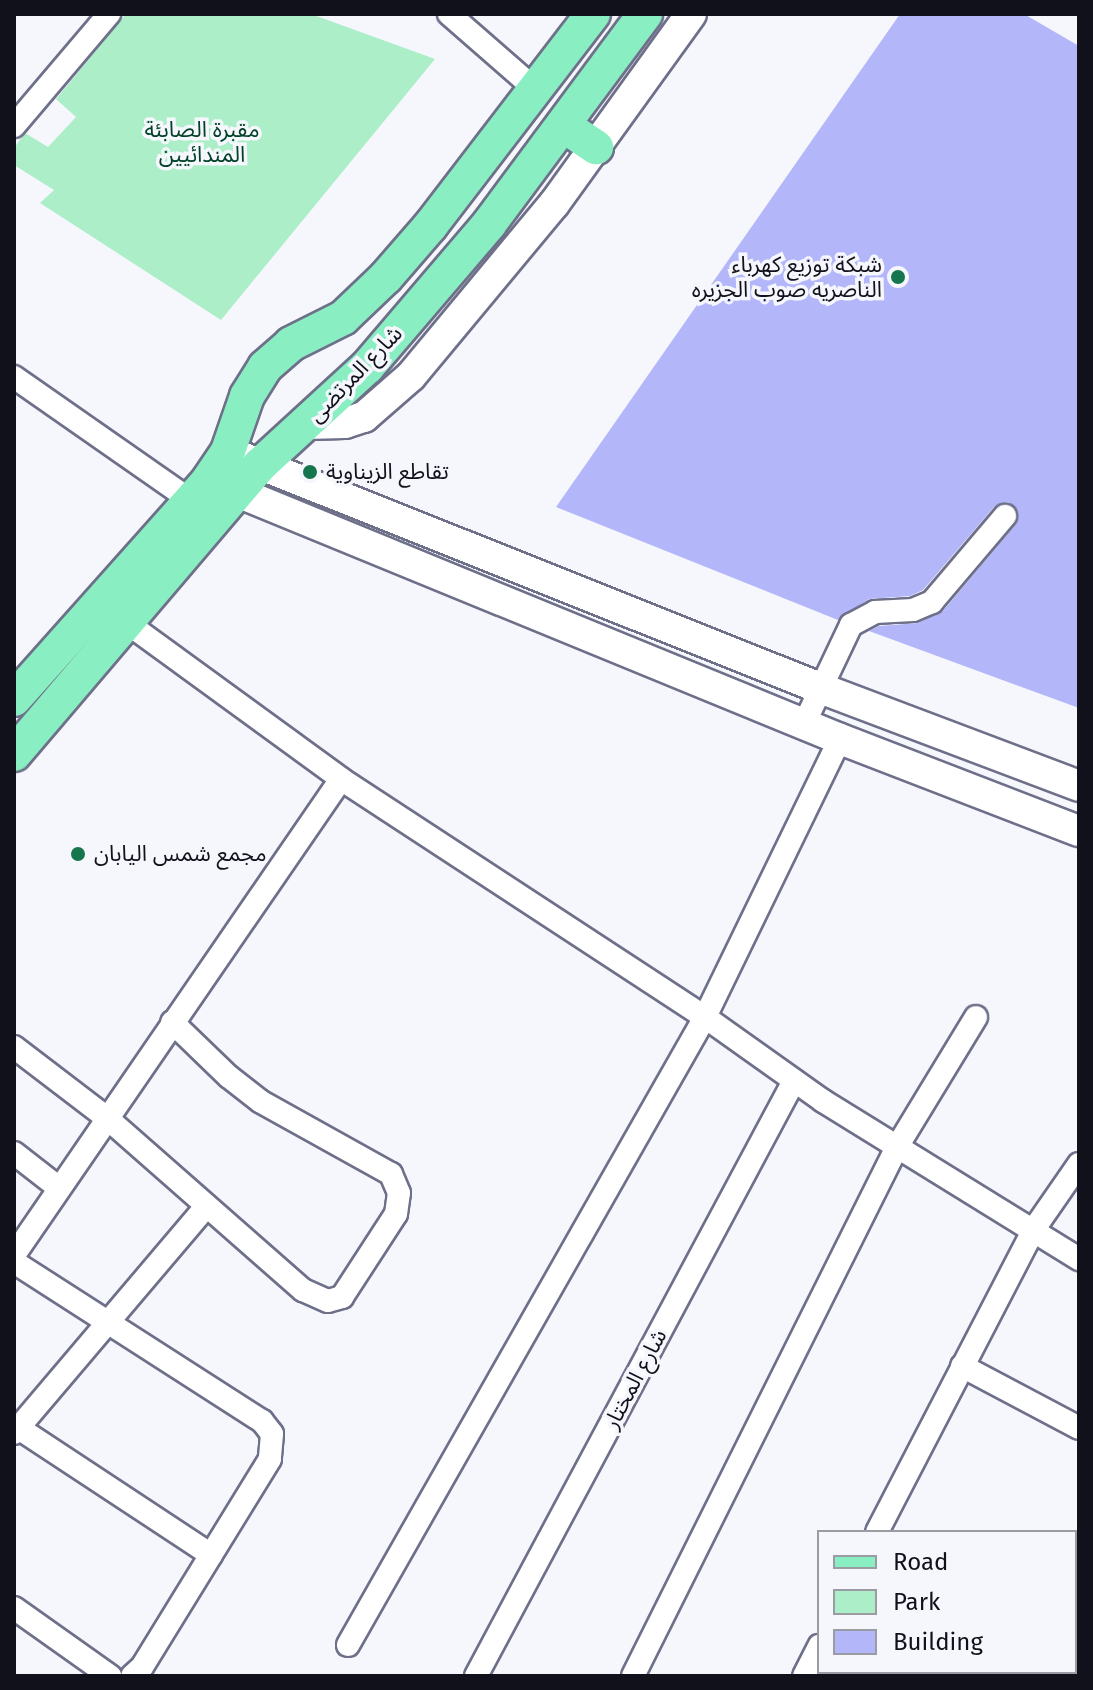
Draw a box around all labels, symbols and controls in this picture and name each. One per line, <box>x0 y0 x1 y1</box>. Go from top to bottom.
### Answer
park label: مقبرة الصابئة المندائيين <box>145 116 259 168</box>
place label: شبكة توزيع كهرباء الناصريه صوب الجزيره <box>692 251 882 302</box>
marker: شبكة توزيع كهرباء الناصريه صوب الجزيره <box>889 268 907 286</box>
street label: شارع المرتضى <box>302 320 408 428</box>
place label: تقاطع الزيناوية <box>326 459 449 485</box>
marker: تقاطع الزيناوية <box>301 463 319 481</box>
place label: مجمع شمس اليابان <box>94 841 266 867</box>
marker: مجمع شمس اليابان <box>69 845 87 863</box>
street label: شارع المختار <box>598 1325 672 1433</box>
legend <box>817 1530 1077 1674</box>
text: Road <box>893 1548 948 1576</box>
text: Park <box>893 1588 940 1616</box>
text: Building <box>893 1628 983 1656</box>

